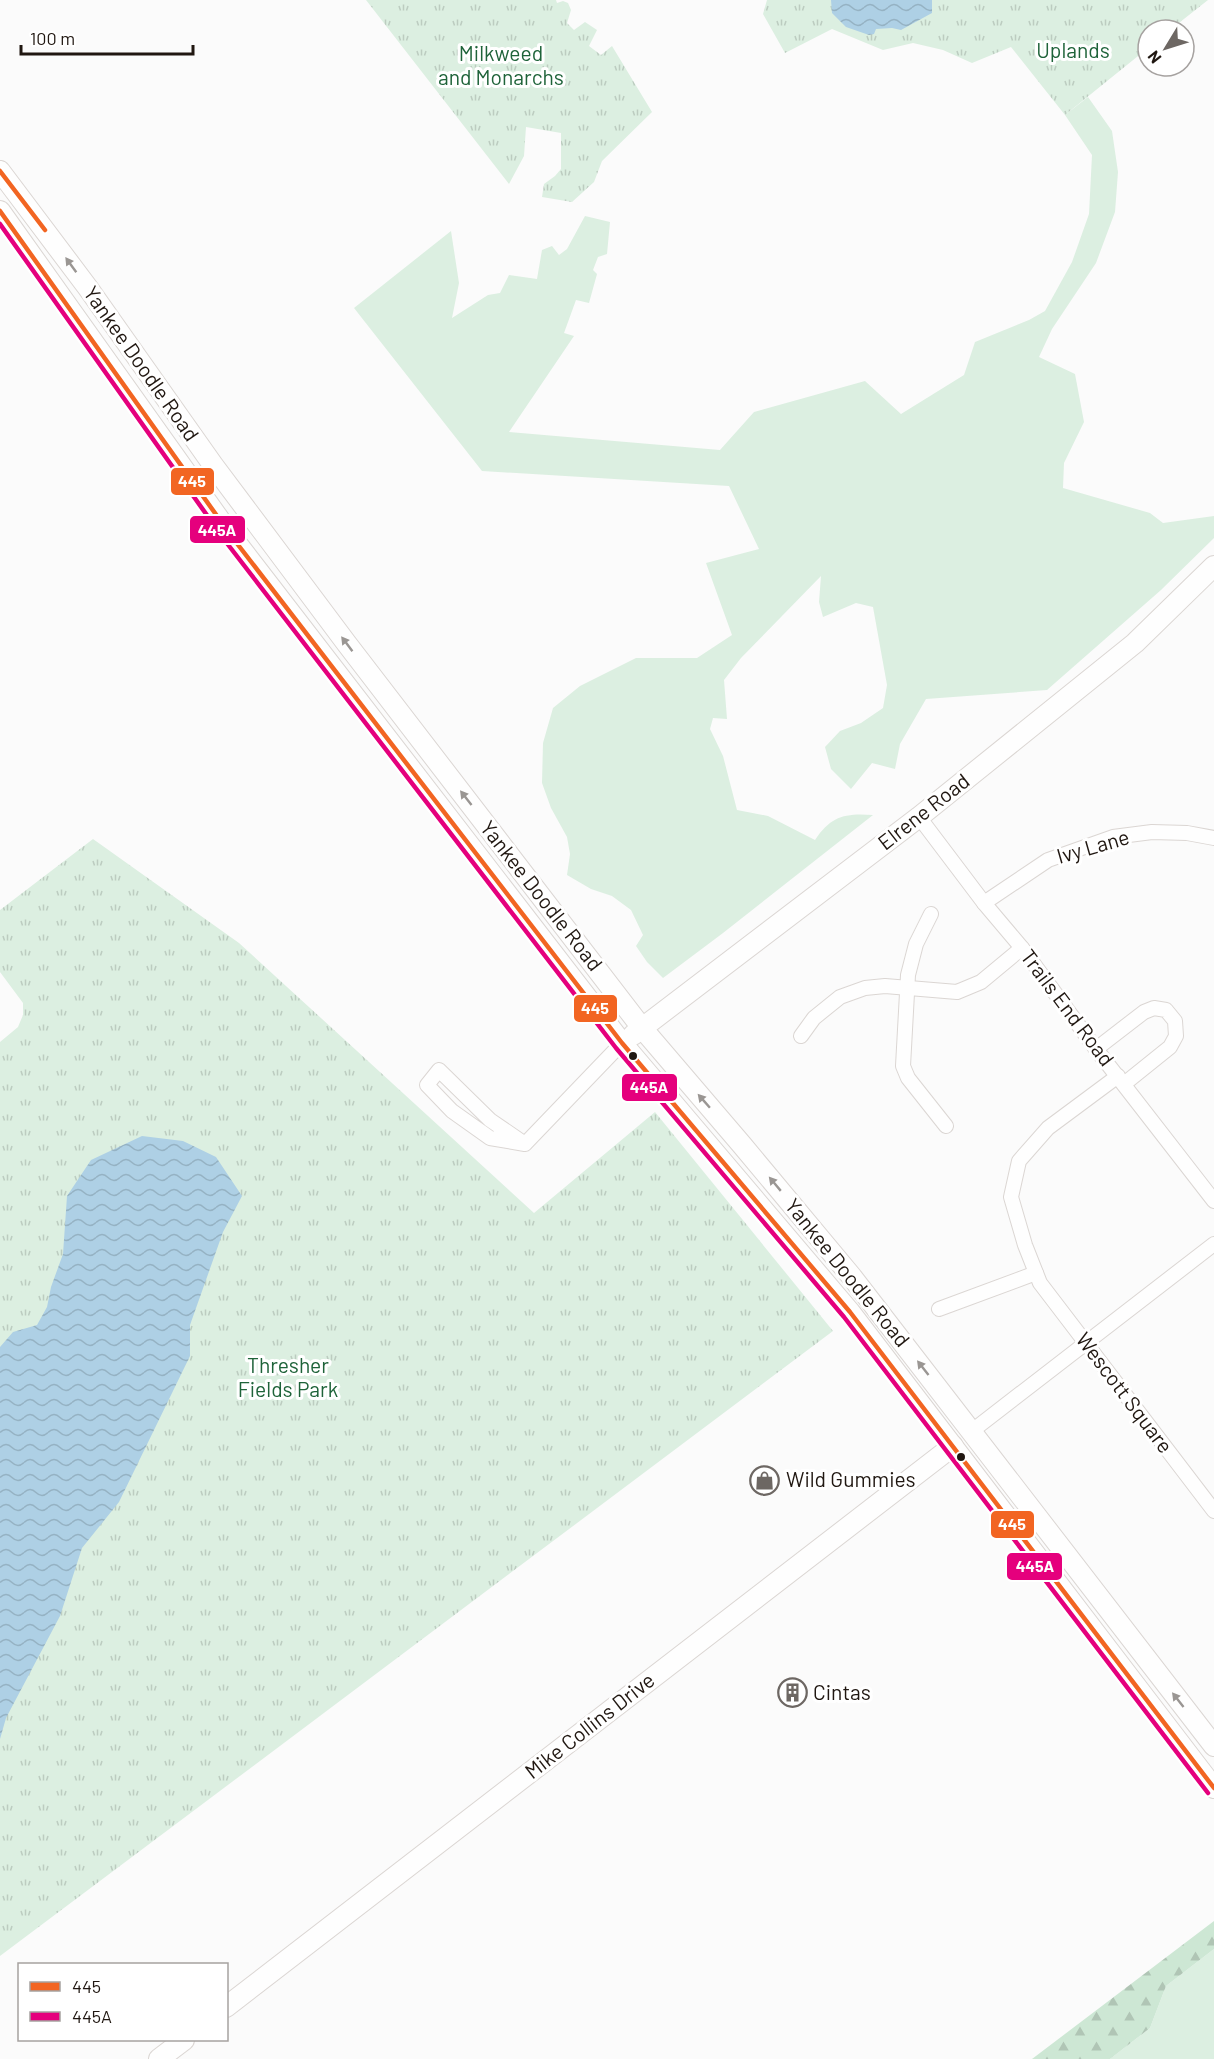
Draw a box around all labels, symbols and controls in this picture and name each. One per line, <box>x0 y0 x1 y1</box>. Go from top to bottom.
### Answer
scale bar <box>21 18 194 56</box>
north arrow <box>1136 18 1196 78</box>
text: 100 m <box>30 27 75 49</box>
park label: Uplands <box>1036 37 1110 62</box>
park label: Milkweed and Monarchs <box>438 40 564 89</box>
text: N <box>1143 48 1165 68</box>
one-way arrow <box>65 258 77 274</box>
street label: Yankee Doodle Road <box>79 281 205 446</box>
line badge: 445 <box>170 467 215 496</box>
text: 445 <box>178 471 206 490</box>
line badge: 445A <box>189 515 246 544</box>
text: 445A <box>198 520 237 539</box>
one-way arrow <box>341 636 353 651</box>
street label: Elrene Road <box>872 767 974 854</box>
one-way arrow <box>460 791 472 806</box>
street label: Yankee Doodle Road <box>476 815 609 975</box>
street label: Ivy Lane <box>1053 823 1132 868</box>
street label: Trails End Road <box>1016 944 1120 1070</box>
line badge: 445 <box>573 994 618 1023</box>
text: 445 <box>581 998 609 1017</box>
unlabelled marker <box>627 1050 639 1062</box>
line badge: 445A <box>621 1073 678 1102</box>
text: 445A <box>630 1077 669 1096</box>
one-way arrow <box>698 1094 711 1109</box>
one-way arrow <box>768 1176 781 1192</box>
street label: Yankee Doodle Road <box>781 1193 916 1351</box>
street label: Wescott Square <box>1072 1327 1179 1457</box>
park label: Thresher Fields Park <box>238 1352 338 1401</box>
one-way arrow <box>918 1361 930 1376</box>
unlabelled marker <box>955 1451 967 1463</box>
shop icon: Wild Gummies <box>749 1464 781 1496</box>
place label: Wild Gummies <box>786 1466 916 1491</box>
line badge: 445 <box>990 1510 1035 1539</box>
text: 445 <box>998 1514 1026 1533</box>
line badge: 445A <box>1006 1552 1063 1581</box>
text: 445A <box>1016 1556 1055 1575</box>
street label: Mike Collins Drive <box>519 1666 659 1783</box>
building icon: Cintas <box>776 1677 808 1709</box>
place label: Cintas <box>813 1679 871 1704</box>
one-way arrow <box>1172 1692 1185 1708</box>
legend <box>18 1963 228 2041</box>
text: 445 <box>72 1975 101 1997</box>
text: 445A <box>72 2005 112 2027</box>

